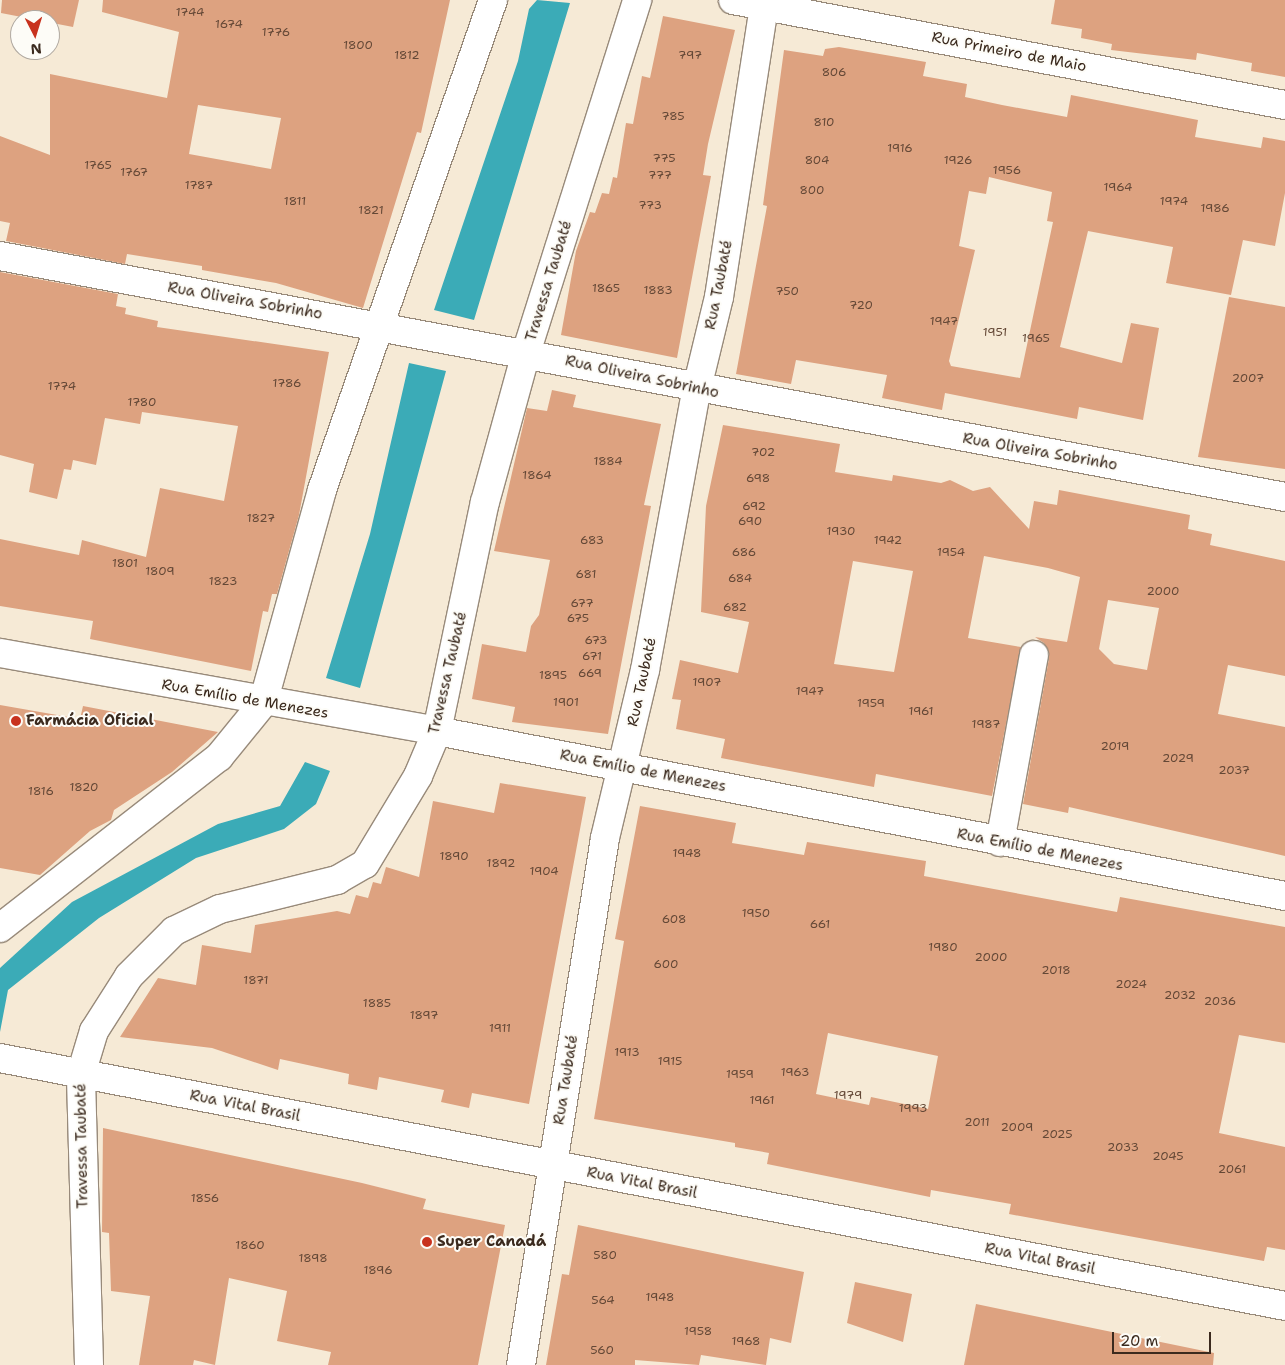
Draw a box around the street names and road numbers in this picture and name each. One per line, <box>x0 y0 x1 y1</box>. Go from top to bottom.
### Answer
street label: Rua Primeiro de Maio <box>930 28 1088 76</box>
street label: Travessa Taubaté <box>522 218 576 344</box>
street label: Rua Taubaté <box>702 239 736 331</box>
street label: Rua Oliveira Sobrinho <box>166 279 324 323</box>
street label: Rua Oliveira Sobrinho <box>563 352 721 402</box>
street label: Rua Oliveira Sobrinho <box>961 430 1119 474</box>
street label: Travessa Taubaté <box>425 610 471 736</box>
street label: Rua Taubaté <box>624 636 660 728</box>
street label: Rua Emílio de Menezes <box>160 675 330 723</box>
street label: Rua Emílio de Menezes <box>558 746 728 796</box>
street label: Rua Emílio de Menezes <box>955 825 1125 875</box>
street label: Rua Taubaté <box>550 1034 582 1126</box>
street label: Travessa Taubaté <box>72 1083 92 1209</box>
street label: Rua Vital Brasil <box>188 1086 302 1126</box>
street label: Rua Vital Brasil <box>585 1163 699 1203</box>
street label: Rua Vital Brasil <box>983 1239 1097 1279</box>

